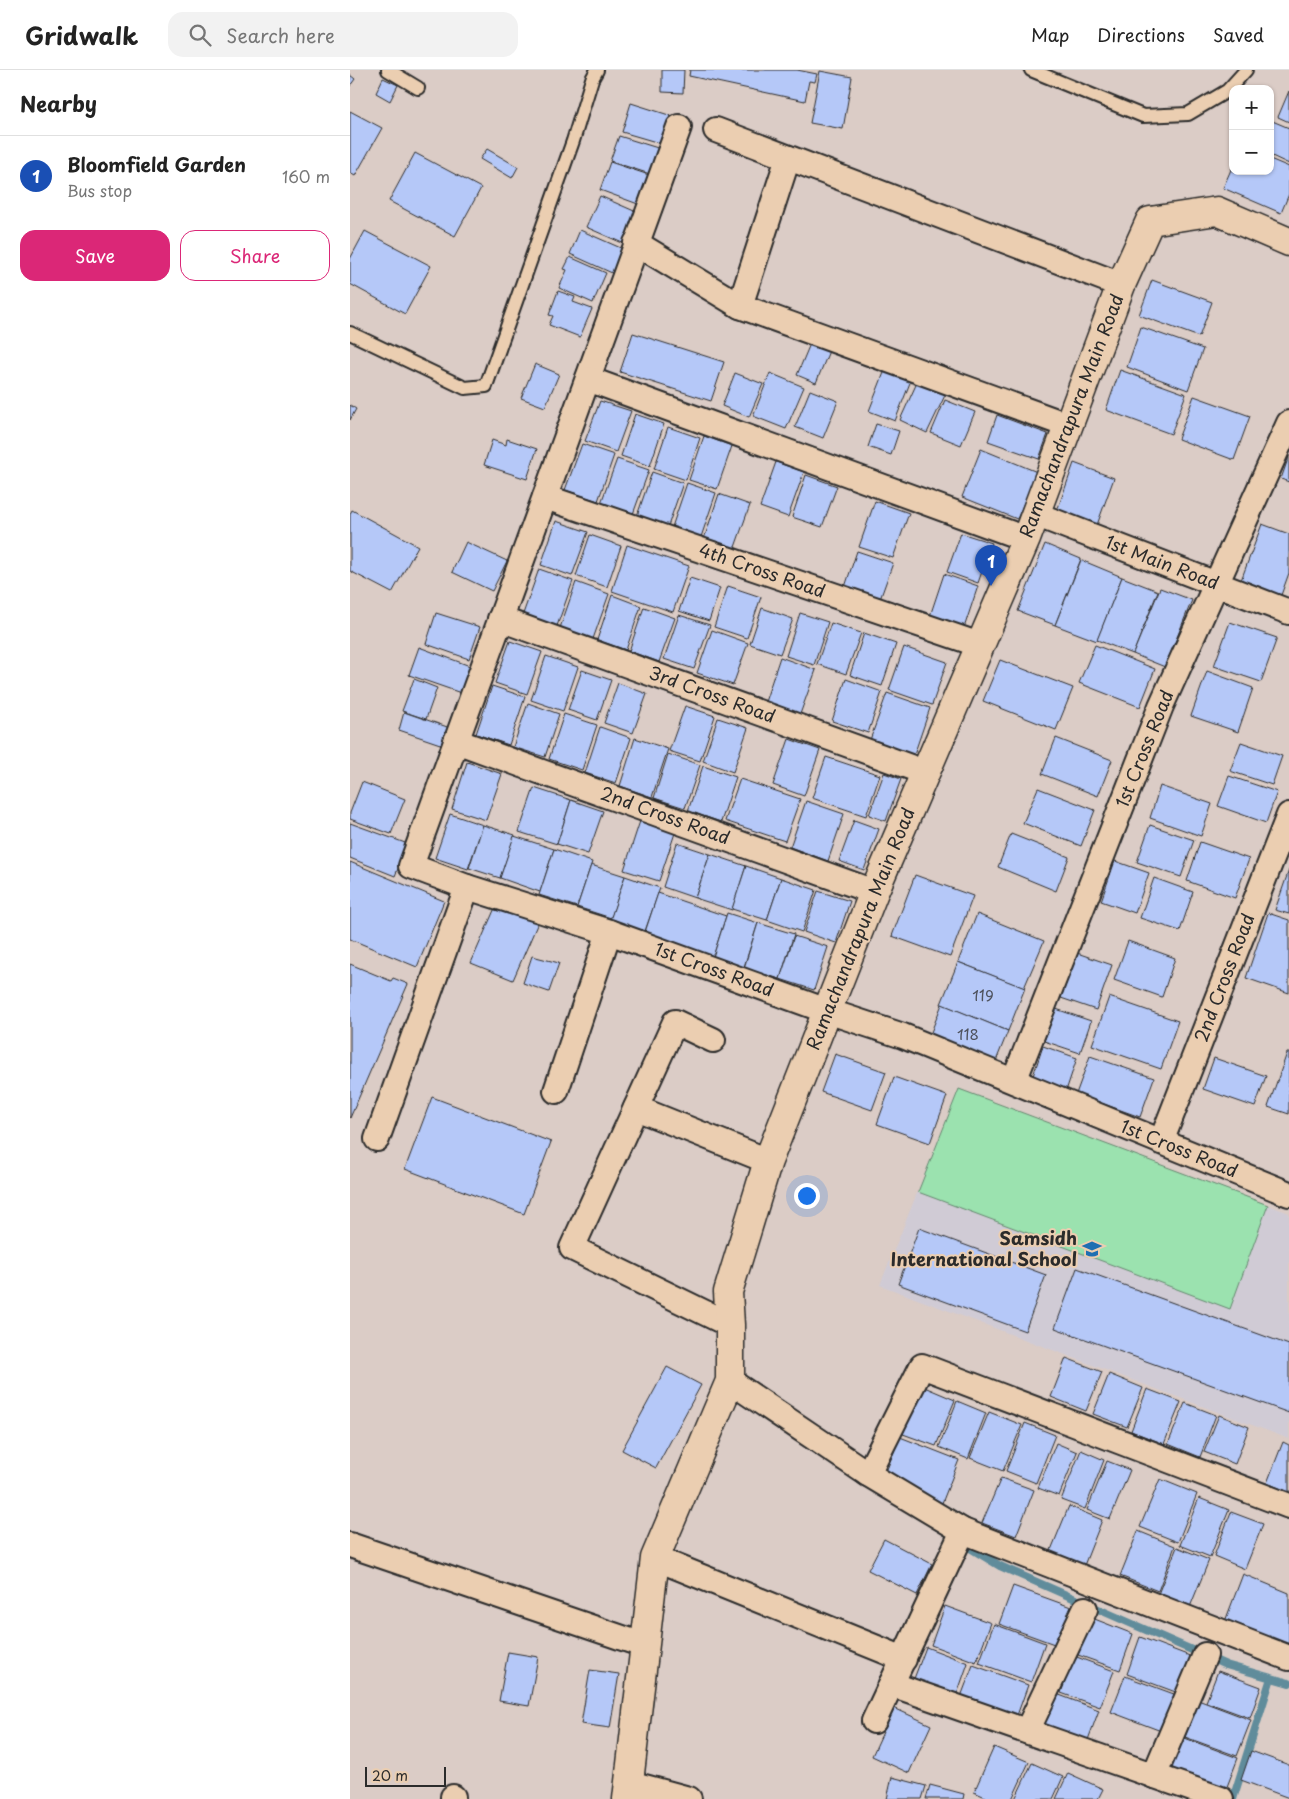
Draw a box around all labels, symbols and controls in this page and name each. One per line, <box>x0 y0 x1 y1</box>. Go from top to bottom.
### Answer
search box <box>168 12 518 57</box>
text: Gridwalk <box>25 17 138 53</box>
icon: search <box>186 21 214 49</box>
text: Search here <box>226 21 335 49</box>
text: Map <box>1031 21 1069 48</box>
text: Directions <box>1097 21 1185 48</box>
text: Saved <box>1213 21 1264 48</box>
map controls <box>1229 85 1274 175</box>
button: + <box>1229 85 1274 130</box>
text: Nearby <box>20 87 97 119</box>
button: − <box>1229 130 1274 175</box>
text: Bloomfield Garden <box>67 150 246 178</box>
text: 1 <box>32 164 40 188</box>
text: 160 m <box>282 164 330 188</box>
text: Bus stop <box>67 178 132 202</box>
button: Save <box>20 230 170 281</box>
button: Share <box>180 230 330 281</box>
street label: Ramachandrapura Main Road <box>1012 290 1130 541</box>
street label: 1st Main Road <box>1102 528 1223 596</box>
street label: 4th Cross Road <box>696 535 829 604</box>
pin: 1 <box>975 545 1007 586</box>
street label: 3rd Cross Road <box>646 658 779 729</box>
street label: 1st Cross Road <box>1108 686 1180 811</box>
street label: 2nd Cross Road <box>597 779 734 851</box>
street label: Ramachandrapura Main Road <box>799 803 921 1054</box>
street label: 2nd Cross Road <box>1187 909 1261 1046</box>
street label: 1st Cross Road <box>651 935 778 1003</box>
house number: 119 <box>972 983 994 1006</box>
house number: 118 <box>957 1022 979 1045</box>
street label: 1st Cross Road <box>1117 1112 1242 1184</box>
your location <box>794 1183 820 1209</box>
place label: Samsidh International School <box>890 1224 1077 1272</box>
school or university icon: Samsidh International School <box>1081 1238 1103 1260</box>
scale bar <box>365 1764 446 1787</box>
text: 20 m <box>372 1765 408 1786</box>

